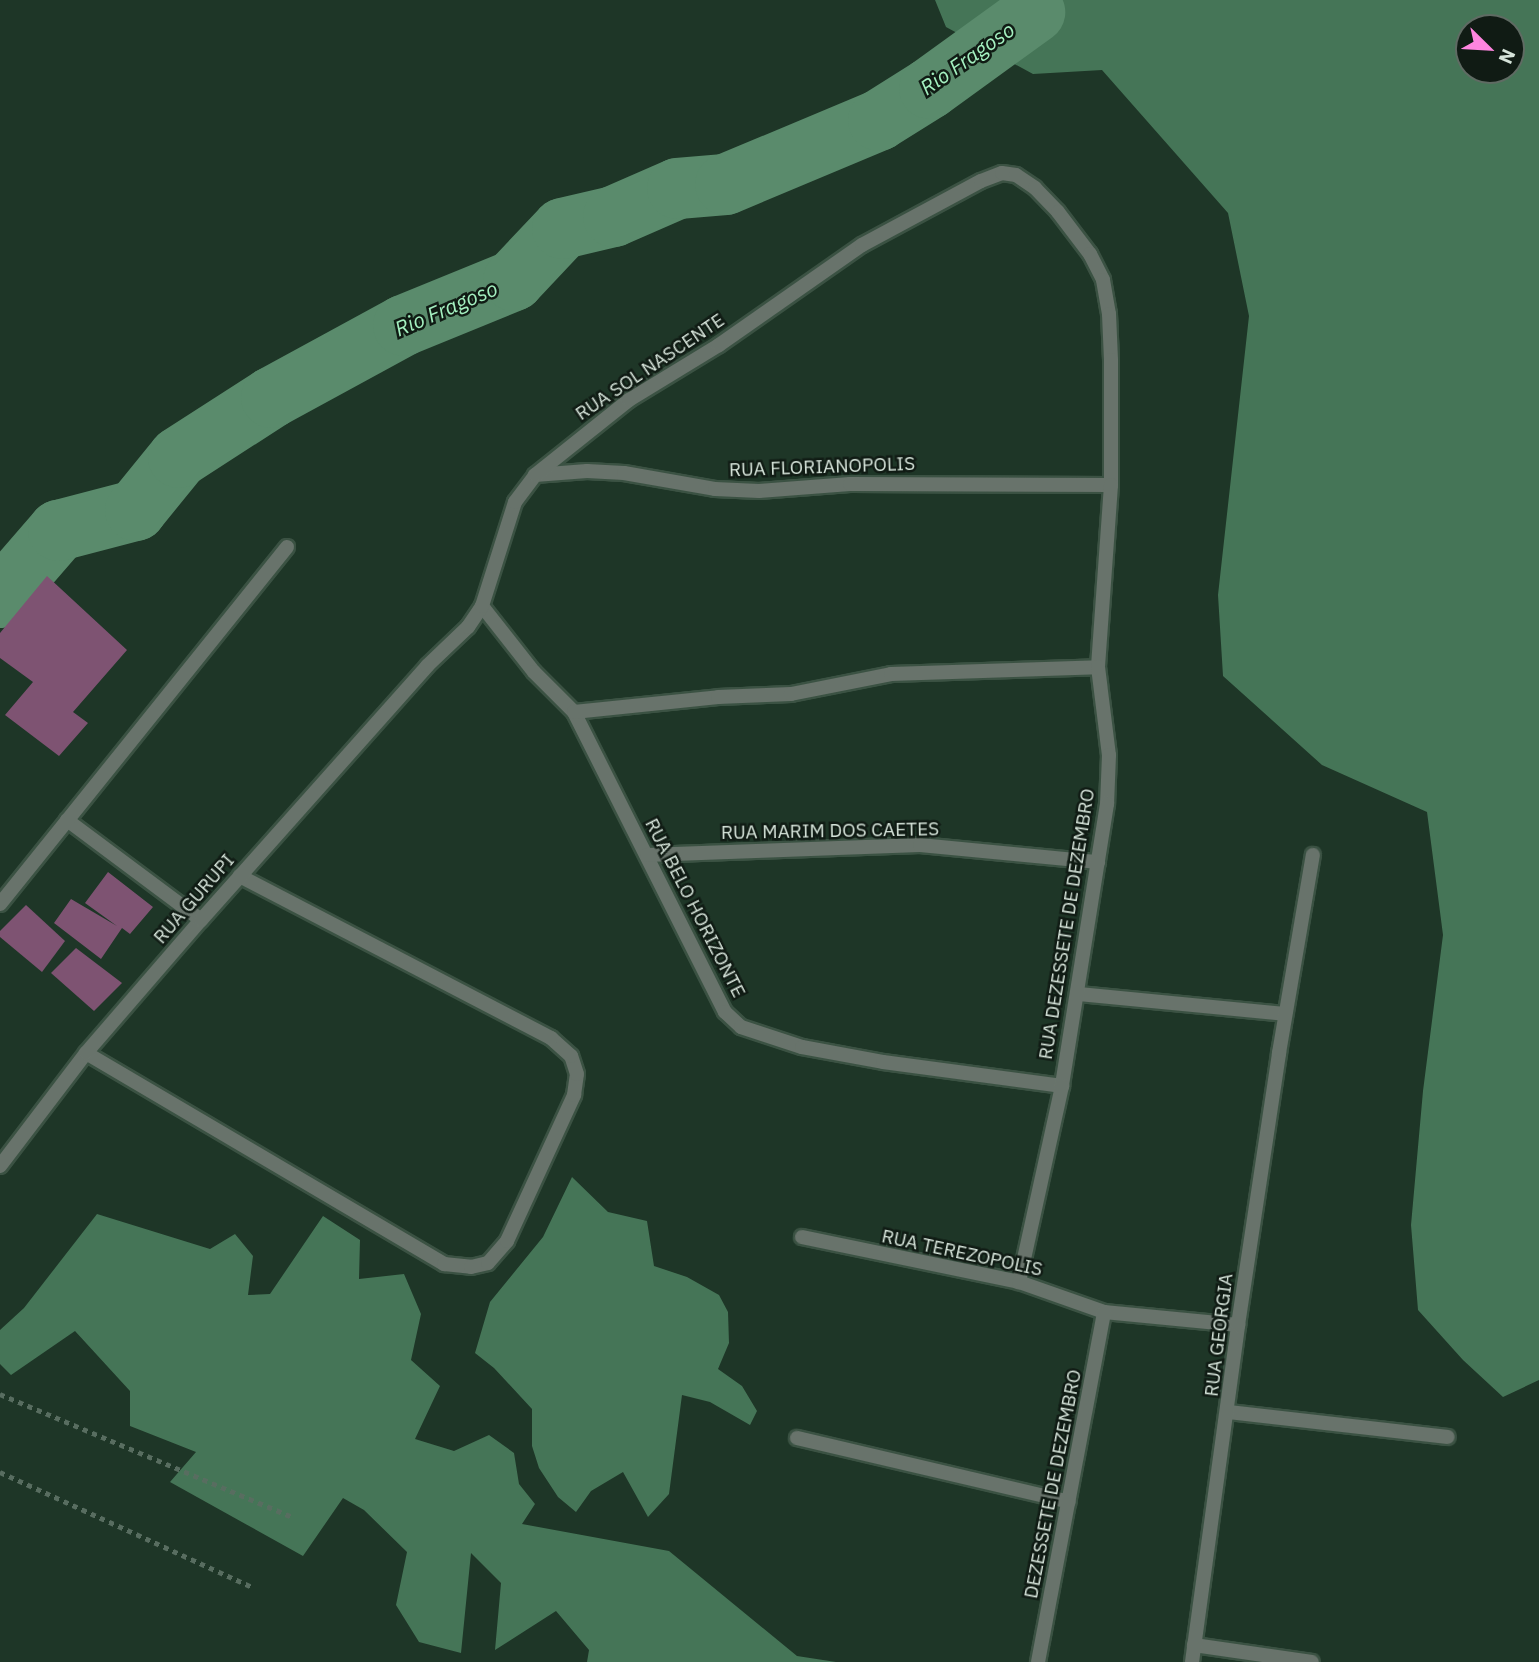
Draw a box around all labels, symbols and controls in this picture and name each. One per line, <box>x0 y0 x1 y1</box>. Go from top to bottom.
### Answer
north arrow <box>1455 14 1525 84</box>
water label: Rio Fragoso <box>915 16 1019 100</box>
text: N <box>1494 46 1521 68</box>
water label: Rio Fragoso <box>391 275 501 341</box>
street label: RUA SOL NASCENTE <box>571 309 729 425</box>
street label: RUA FLORIANOPOLIS <box>729 452 915 482</box>
street label: RUA DEZESSETE DE DEZEMBRO <box>1034 787 1100 1061</box>
street label: RUA BELO HORIZONTE <box>640 815 750 1001</box>
street label: RUA MARIM DOS CAETES <box>721 818 939 844</box>
street label: RUA GURUPI <box>149 850 239 948</box>
street label: RUA TEREZOPOLIS <box>880 1225 1044 1281</box>
street label: RUA GEORGIA <box>1200 1272 1238 1398</box>
street label: DEZESSETE DE DEZEMBRO <box>1020 1368 1086 1600</box>

